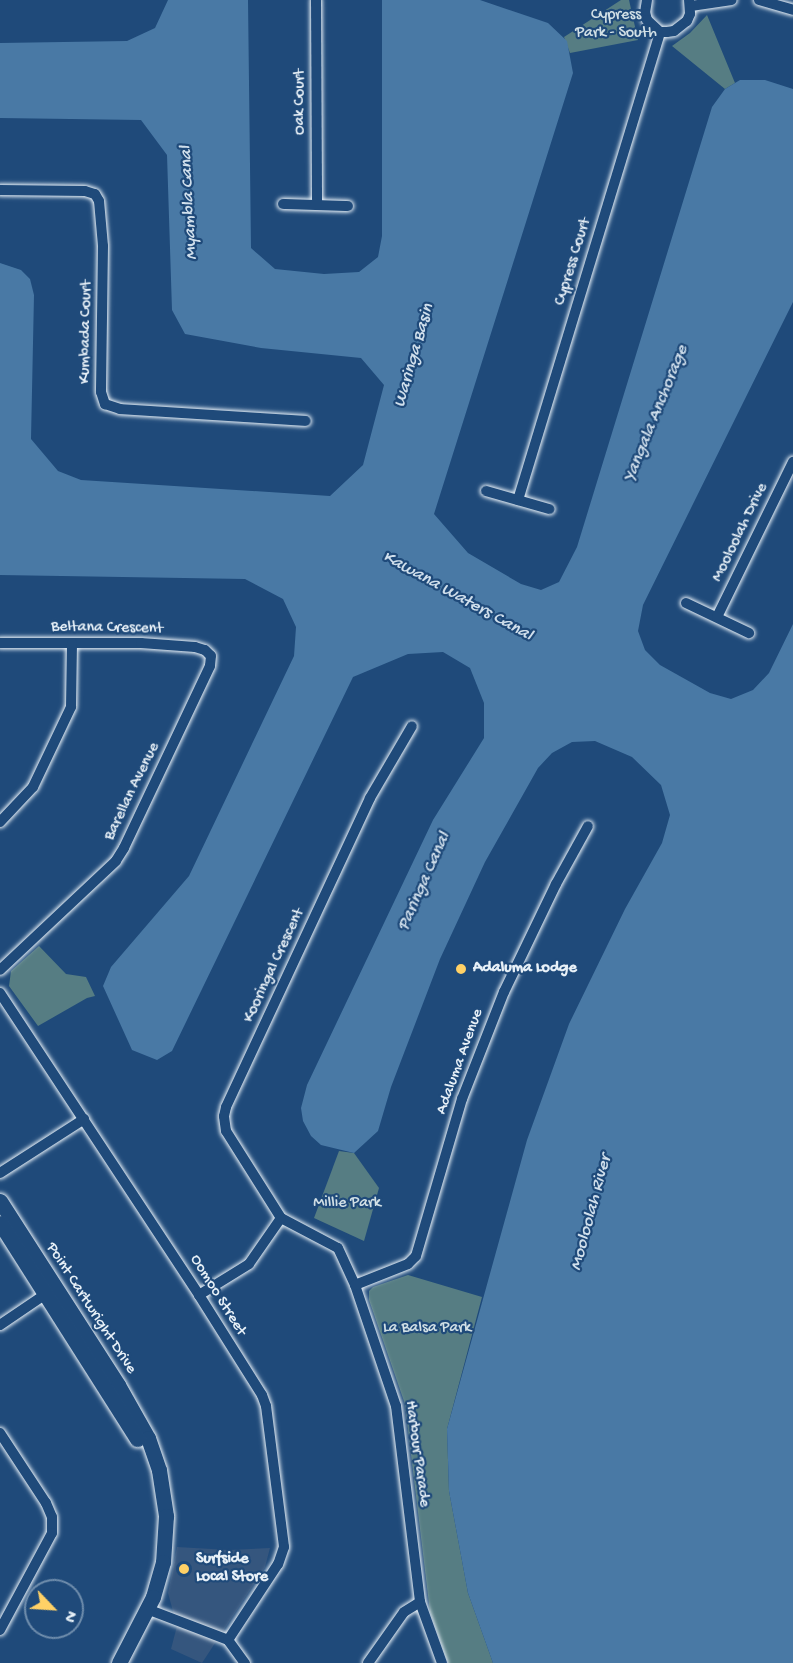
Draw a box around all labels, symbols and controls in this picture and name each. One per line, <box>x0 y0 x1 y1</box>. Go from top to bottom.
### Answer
park label: Cypress Park - South <box>575 6 657 44</box>
street label: Oak Court <box>291 69 311 135</box>
water label: Myambla Canal <box>176 145 204 261</box>
street label: Cypress Court <box>552 216 596 308</box>
street label: Kumbada Court <box>76 280 98 384</box>
water label: Waringa Basin <box>390 302 440 410</box>
water label: Yangala Anchorage <box>620 342 694 486</box>
street label: Mooloolah Drive <box>709 480 773 586</box>
water label: Kawana Waters Canal <box>378 547 536 647</box>
street label: Beltana Crescent <box>51 618 163 640</box>
street label: Barellan Avenue <box>101 740 165 844</box>
water label: Paringa Canal <box>394 829 456 935</box>
street label: Kooringal Crescent <box>240 906 310 1026</box>
place label: Adaluma Lodge <box>473 959 577 979</box>
marker: Adaluma Lodge <box>454 962 468 976</box>
street label: Adaluma Avenue <box>433 1007 489 1117</box>
water label: Mooloolah River <box>566 1153 618 1273</box>
park label: Millie Park <box>313 1194 381 1214</box>
street label: Point Cartwright Drive <box>40 1240 140 1378</box>
street label: Oomoo Street <box>184 1252 250 1340</box>
park label: La Balsa Park <box>383 1319 471 1339</box>
street label: Harbour Parade <box>399 1400 433 1508</box>
place label: Surfside Local Store <box>196 1550 268 1588</box>
marker: Surfside Local Store <box>177 1562 191 1576</box>
north arrow <box>24 1579 84 1639</box>
text: N <box>58 1607 80 1625</box>

